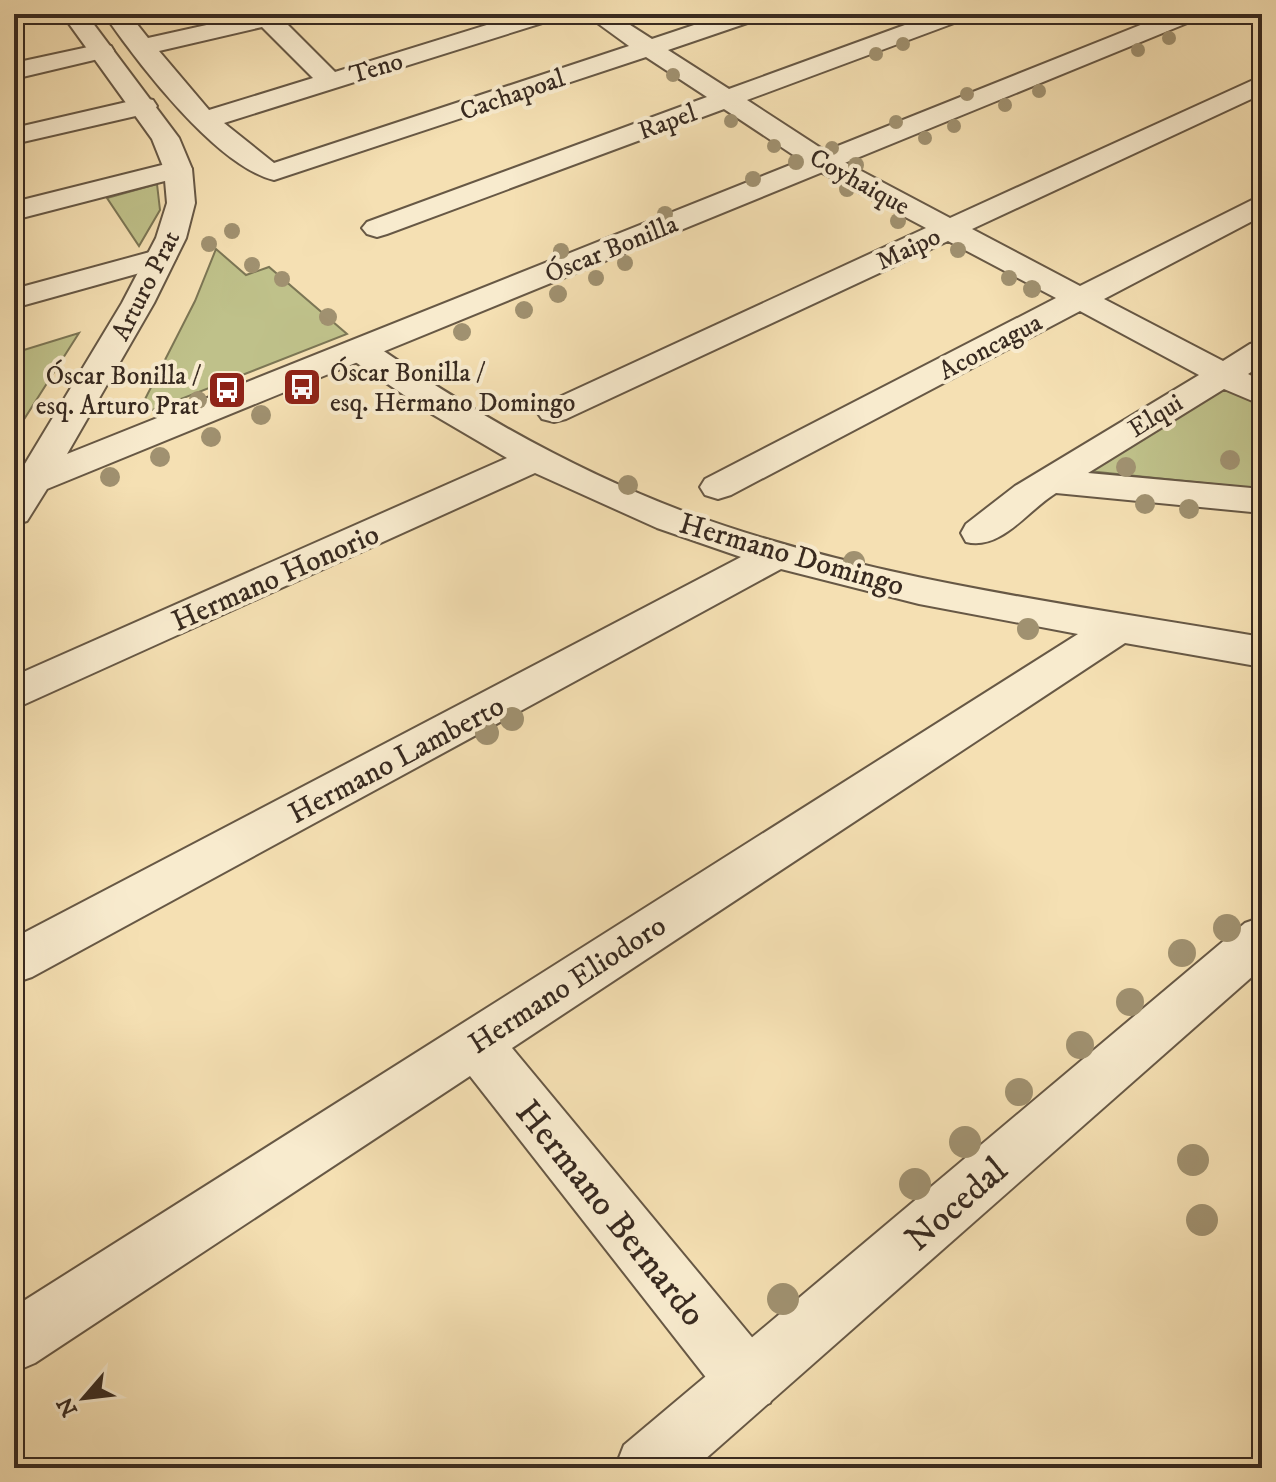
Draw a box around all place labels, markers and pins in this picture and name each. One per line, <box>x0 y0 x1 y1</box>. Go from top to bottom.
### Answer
place label: Óscar Bonilla / esq. Hermano Domingo <box>330 356 575 420</box>
place label: Óscar Bonilla / esq. Arturo Prat <box>36 359 201 423</box>
bus stop icon: Óscar Bonilla / esq. Hermano Domingo <box>281 366 323 408</box>
bus stop icon: Óscar Bonilla / esq. Arturo Prat <box>206 369 248 411</box>

